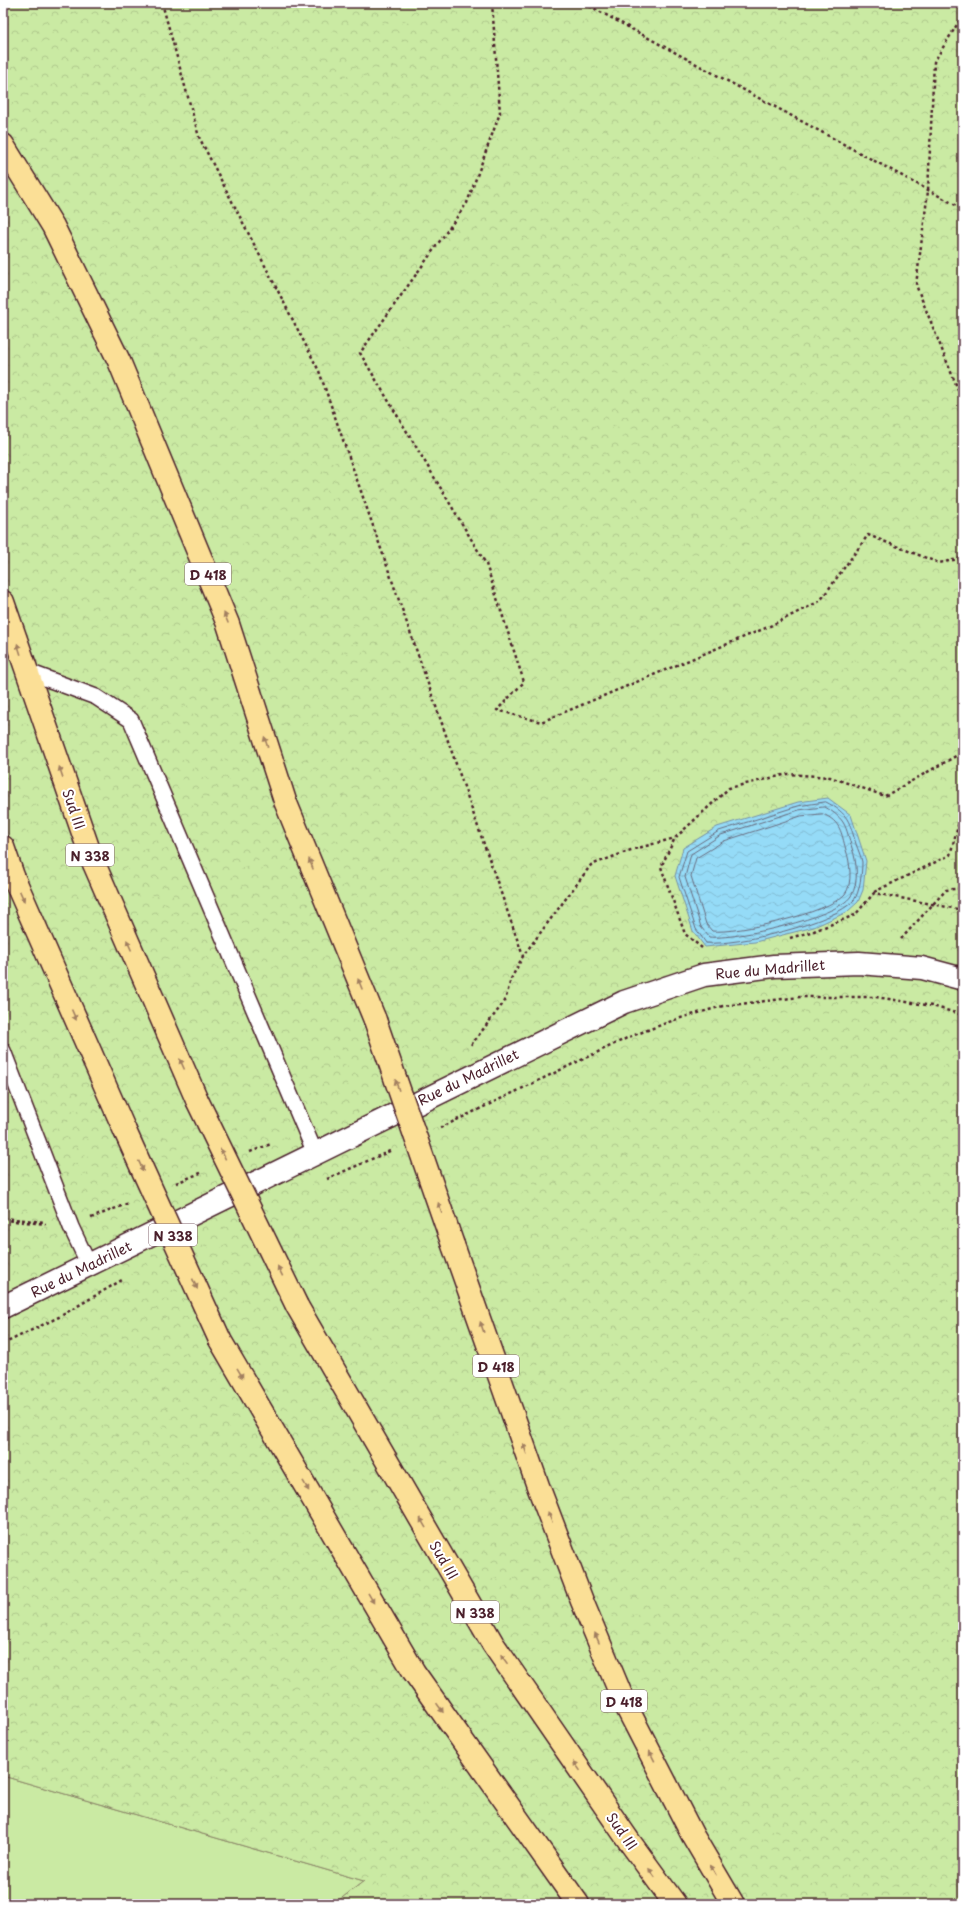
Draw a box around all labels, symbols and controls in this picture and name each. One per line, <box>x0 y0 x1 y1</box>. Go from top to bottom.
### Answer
road number: D 418 <box>185 563 231 585</box>
one-way arrow <box>223 612 229 624</box>
one-way arrow <box>15 643 21 655</box>
one-way arrow <box>263 735 269 747</box>
one-way arrow <box>58 765 64 777</box>
street label: Sud III <box>57 786 91 832</box>
road number: N 338 <box>66 844 114 866</box>
one-way arrow <box>308 858 314 869</box>
one-way arrow <box>19 891 25 903</box>
one-way arrow <box>126 939 132 950</box>
street label: Rue du Madrillet <box>714 954 826 984</box>
one-way arrow <box>357 979 363 990</box>
one-way arrow <box>71 1010 77 1021</box>
street label: Rue du Madrillet <box>414 1043 522 1111</box>
one-way arrow <box>178 1057 184 1069</box>
one-way arrow <box>394 1079 400 1091</box>
one-way arrow <box>220 1148 226 1159</box>
one-way arrow <box>138 1161 144 1172</box>
one-way arrow <box>437 1202 443 1214</box>
road number: N 338 <box>149 1224 197 1246</box>
street label: Rue du Madrillet <box>27 1235 135 1303</box>
one-way arrow <box>277 1265 283 1276</box>
one-way arrow <box>192 1279 198 1290</box>
one-way arrow <box>478 1320 484 1332</box>
road number: D 418 <box>473 1355 519 1377</box>
one-way arrow <box>237 1368 244 1379</box>
one-way arrow <box>522 1443 528 1455</box>
one-way arrow <box>302 1480 309 1492</box>
one-way arrow <box>546 1510 552 1522</box>
one-way arrow <box>419 1517 426 1529</box>
street label: Sud III <box>425 1537 463 1583</box>
one-way arrow <box>368 1592 375 1604</box>
road number: N 338 <box>451 1601 499 1623</box>
one-way arrow <box>594 1631 600 1643</box>
one-way arrow <box>500 1653 507 1665</box>
road number: D 418 <box>601 1690 647 1712</box>
one-way arrow <box>436 1703 444 1714</box>
one-way arrow <box>649 1750 655 1761</box>
one-way arrow <box>573 1761 581 1771</box>
street label: Sud III <box>601 1808 643 1854</box>
one-way arrow <box>710 1864 717 1876</box>
one-way arrow <box>648 1867 656 1878</box>

